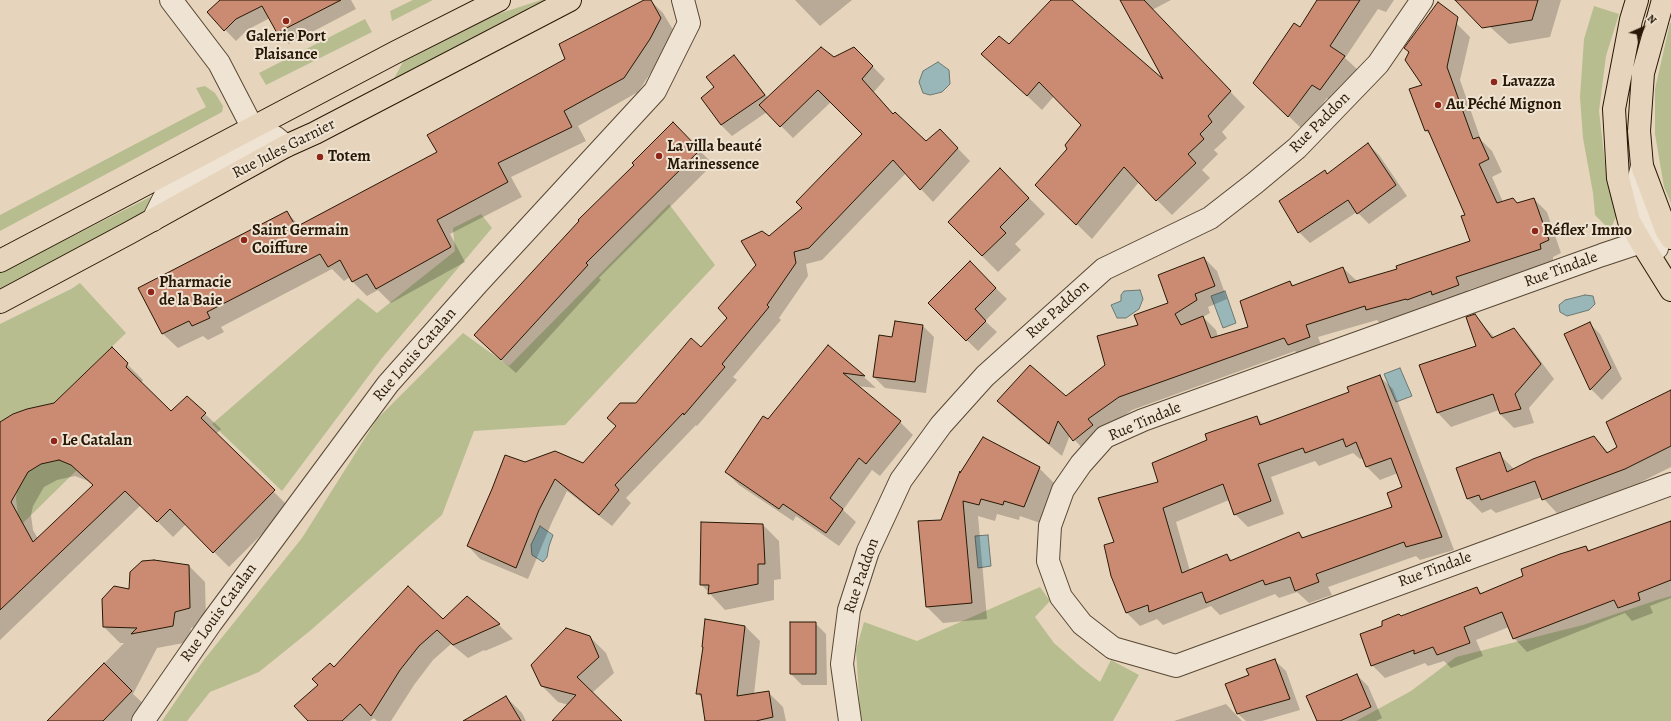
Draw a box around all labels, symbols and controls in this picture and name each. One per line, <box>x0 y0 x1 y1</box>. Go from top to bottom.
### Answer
north arrow <box>1623 8 1663 48</box>
text: N <box>1644 11 1660 27</box>
marker: Galerie Port Plaisance <box>281 16 291 26</box>
place label: Galerie Port Plaisance <box>246 27 326 65</box>
place label: Lavazza <box>1502 72 1555 92</box>
marker: Lavazza <box>1489 77 1499 87</box>
street label: Rue Paddon <box>1286 89 1354 157</box>
place label: Au Péché Mignon <box>1446 95 1561 115</box>
marker: Au Péché Mignon <box>1433 100 1443 110</box>
street label: Rue Jules Garnier <box>229 115 339 183</box>
place label: La villa beauté Marinessence <box>667 137 762 175</box>
place label: Totem <box>328 147 371 167</box>
marker: La villa beauté Marinessence <box>654 151 664 161</box>
marker: Totem <box>315 152 325 162</box>
place label: Saint Germain Coiffure <box>252 221 349 259</box>
place label: Réflex' Immo <box>1543 221 1632 241</box>
marker: Réflex' Immo <box>1530 226 1540 236</box>
marker: Saint Germain Coiffure <box>239 235 249 245</box>
street label: Rue Tindale <box>1522 248 1600 292</box>
place label: Pharmacie de la Baie <box>159 273 231 311</box>
street label: Rue Paddon <box>1023 277 1093 343</box>
marker: Pharmacie de la Baie <box>146 287 156 297</box>
street label: Rue Louis Catalan <box>369 304 461 406</box>
street label: Rue Tindale <box>1106 398 1184 446</box>
place label: Le Catalan <box>62 431 132 451</box>
marker: Le Catalan <box>49 436 59 446</box>
street label: Rue Paddon <box>840 536 884 616</box>
street label: Rue Tindale <box>1396 548 1474 592</box>
street label: Rue Louis Catalan <box>177 560 261 666</box>

